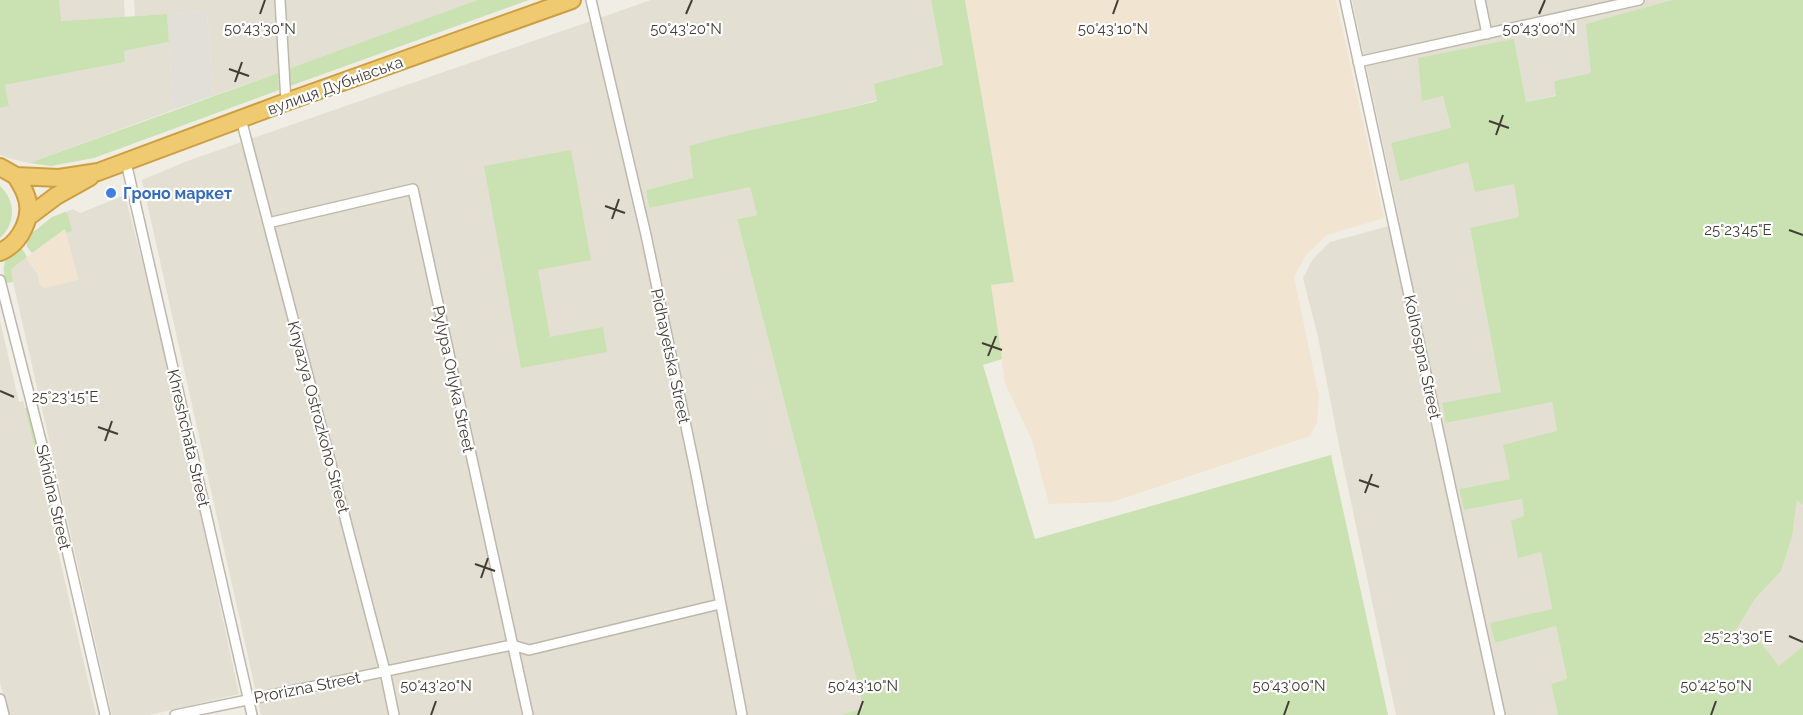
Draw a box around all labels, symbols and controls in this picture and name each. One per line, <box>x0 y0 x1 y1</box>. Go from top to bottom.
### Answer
text: 50°43'30"N <box>224 20 296 38</box>
text: 50°43'20"N <box>650 20 722 38</box>
text: 50°43'10"N <box>1078 20 1148 38</box>
text: 50°43'00"N <box>1503 20 1576 38</box>
street label: вулиця Дубнівська <box>265 52 406 119</box>
place label: Гроно маркет <box>123 184 232 203</box>
marker: Гроно маркет <box>104 186 118 200</box>
text: 25°23'45"E <box>1704 221 1772 239</box>
street label: Pidhayetska Street <box>647 287 694 426</box>
street label: Kolhospna Street <box>1400 293 1445 422</box>
street label: Pylypa Orlyka Street <box>429 304 479 455</box>
street label: Knyazya Ostrozkoho Street <box>284 319 354 516</box>
street label: Khreshchata Street <box>163 367 214 509</box>
text: 25°23'15"E <box>32 388 98 406</box>
street label: Skhidna Street <box>32 443 75 552</box>
text: 25°23'30"E <box>1703 628 1773 646</box>
street label: Prorizna Street <box>252 668 363 707</box>
text: 50°43'20"N <box>400 677 472 695</box>
text: 50°43'10"N <box>828 677 898 695</box>
text: 50°43'00"N <box>1253 677 1326 695</box>
text: 50°42'50"N <box>1680 677 1752 695</box>

